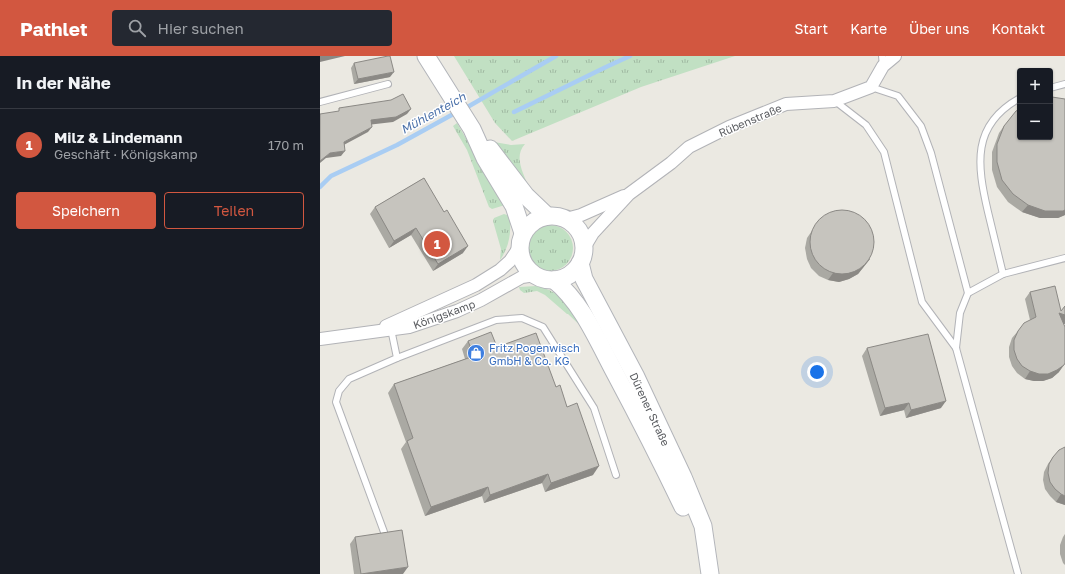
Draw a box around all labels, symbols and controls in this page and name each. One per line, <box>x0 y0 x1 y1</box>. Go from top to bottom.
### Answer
search box <box>112 10 392 46</box>
text: Pathlet <box>20 17 88 40</box>
icon: search <box>126 17 148 39</box>
text: Hier suchen <box>158 19 244 37</box>
text: Start <box>795 20 828 37</box>
text: Karte <box>850 20 887 37</box>
text: Über uns <box>909 20 969 37</box>
text: Kontakt <box>991 20 1045 37</box>
map controls <box>1017 68 1053 140</box>
button: + <box>1017 68 1053 104</box>
text: In der Nähe <box>16 72 111 93</box>
water label: Mühlenteich <box>398 89 469 137</box>
street label: Rübenstraße <box>717 101 783 139</box>
button: − <box>1017 104 1053 140</box>
text: Milz & Lindemann <box>54 128 182 146</box>
text: 1 <box>26 137 32 153</box>
text: 170 m <box>268 137 304 153</box>
text: Geschäft · Königskamp <box>54 146 197 162</box>
button: Speichern <box>16 192 156 229</box>
button: Teilen <box>164 192 304 229</box>
pin: 1 <box>424 229 450 259</box>
street label: Königskamp <box>411 297 477 331</box>
place label: Fritz Pogenwisch GmbH & Co. KG <box>489 341 580 367</box>
shop icon: Fritz Pogenwisch GmbH & Co. KG <box>466 343 486 363</box>
your location <box>807 362 827 382</box>
street label: Dürener Straße <box>627 370 673 448</box>

